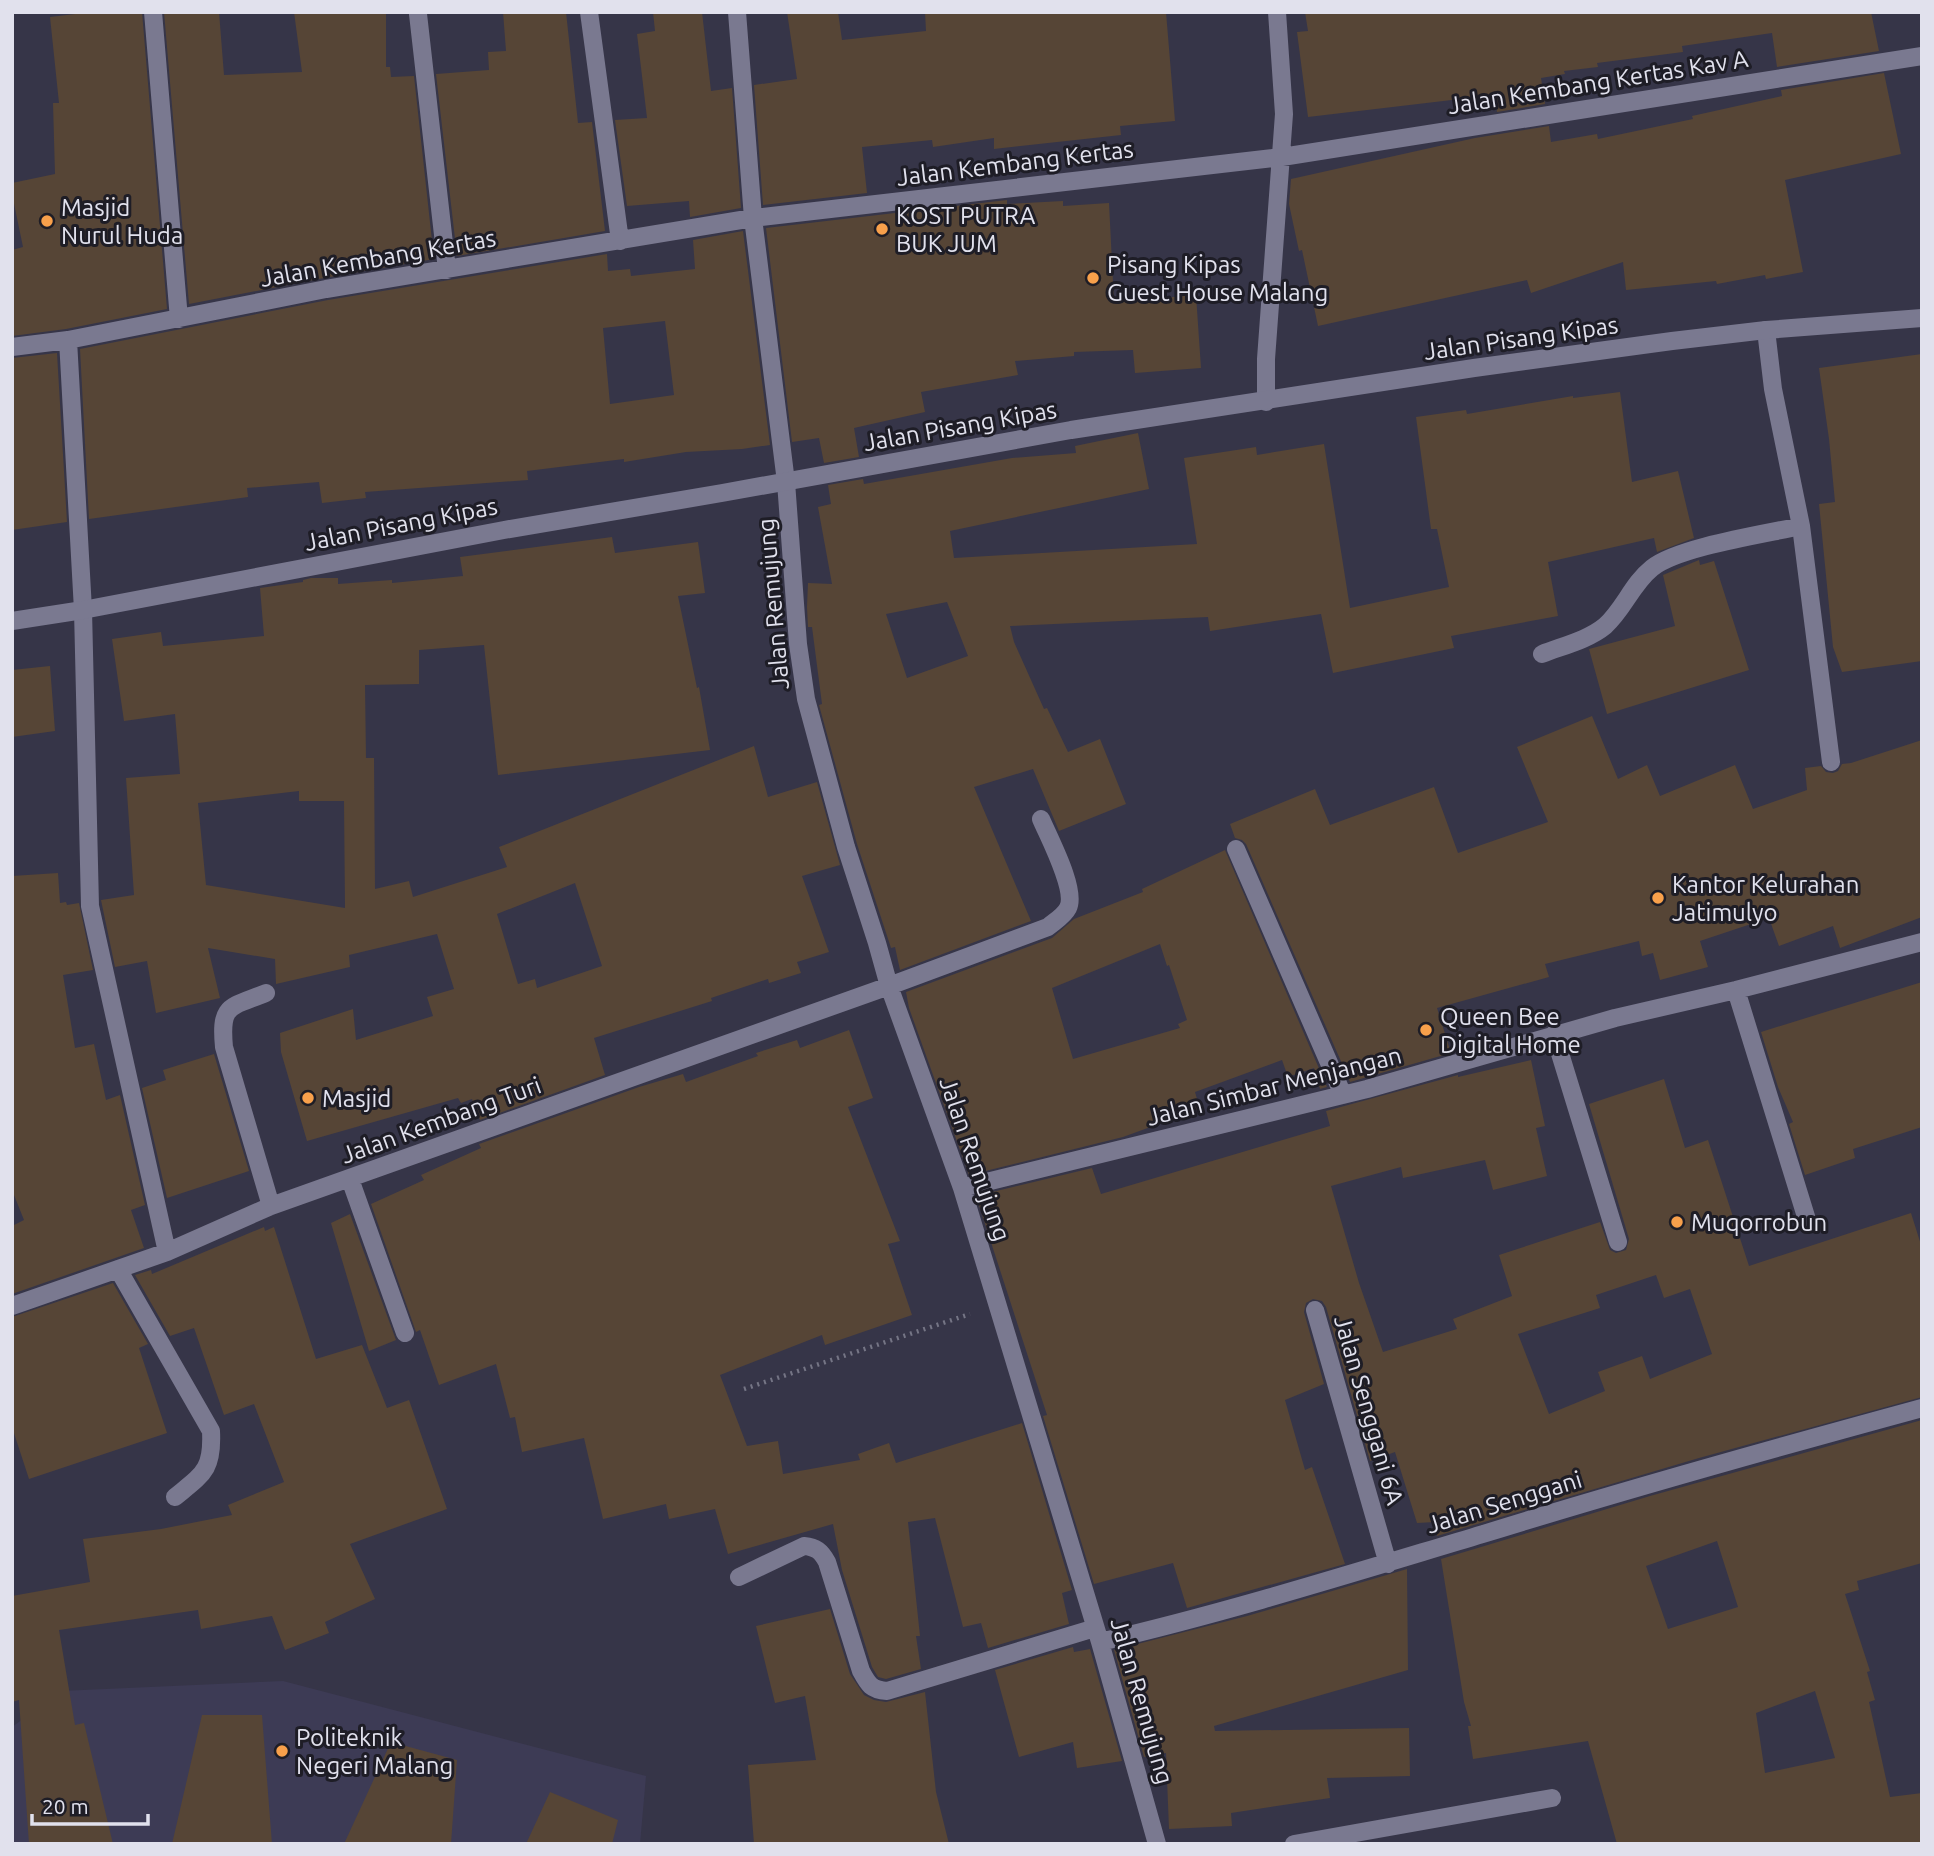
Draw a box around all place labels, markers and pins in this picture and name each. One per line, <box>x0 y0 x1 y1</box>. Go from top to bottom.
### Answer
place label: Masjid Nurul Huda <box>61 194 183 249</box>
place label: KOST PUTRA BUK JUM <box>896 202 1036 257</box>
marker: Masjid Nurul Huda <box>39 213 55 229</box>
marker: KOST PUTRA BUK JUM <box>874 221 890 237</box>
place label: Pisang Kipas Guest House Malang <box>1107 251 1328 306</box>
marker: Pisang Kipas Guest House Malang <box>1085 270 1101 286</box>
place label: Kantor Kelurahan Jatimulyo <box>1672 871 1859 926</box>
marker: Kantor Kelurahan Jatimulyo <box>1650 890 1666 906</box>
place label: Queen Bee Digital Home <box>1440 1003 1581 1058</box>
marker: Queen Bee Digital Home <box>1418 1022 1434 1038</box>
place label: Masjid <box>322 1085 391 1112</box>
marker: Masjid <box>300 1090 316 1106</box>
place label: Muqorrobun <box>1691 1209 1827 1236</box>
marker: Muqorrobun <box>1669 1214 1685 1230</box>
place label: Politeknik Negeri Malang <box>296 1724 453 1779</box>
marker: Politeknik Negeri Malang <box>274 1743 290 1759</box>

